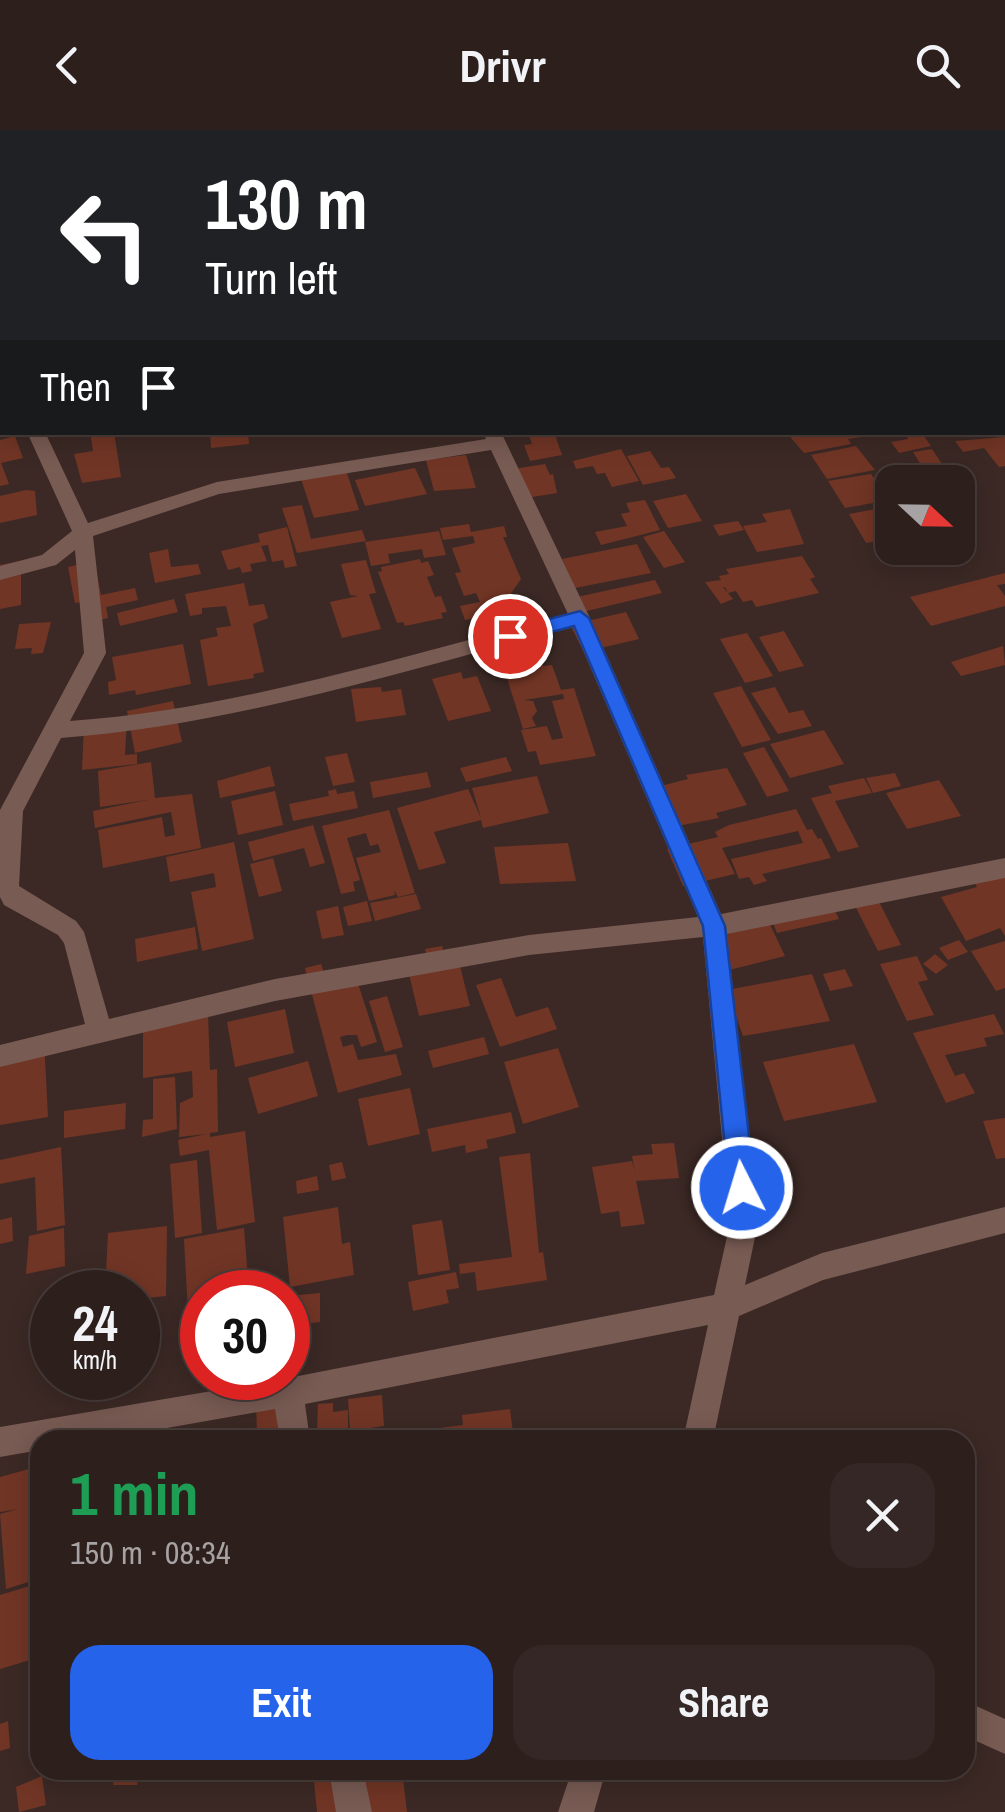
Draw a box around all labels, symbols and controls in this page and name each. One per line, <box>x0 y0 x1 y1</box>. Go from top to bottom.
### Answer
text: Drivr <box>459 35 546 96</box>
icon: back <box>40 38 95 93</box>
icon: search <box>910 38 965 93</box>
text: 130 m <box>205 157 368 251</box>
icon: left <box>40 170 170 300</box>
text: Turn left <box>205 247 337 308</box>
icon: arrive <box>131 360 186 415</box>
text: Then <box>40 362 111 413</box>
north arrow <box>875 465 975 565</box>
map controls <box>875 465 975 565</box>
pin <box>468 594 553 679</box>
icon: arrive <box>483 609 538 664</box>
position arrow <box>690 1136 794 1240</box>
speed limit sign: 30 <box>180 1270 310 1400</box>
text: 24 <box>72 1289 118 1357</box>
text: km/h <box>73 1343 117 1377</box>
text: 1 min <box>70 1453 199 1534</box>
button: close <box>830 1463 935 1568</box>
text: 150 m · 08:34 <box>70 1531 230 1574</box>
button: Exit <box>70 1645 493 1760</box>
button: Share <box>513 1645 935 1760</box>

